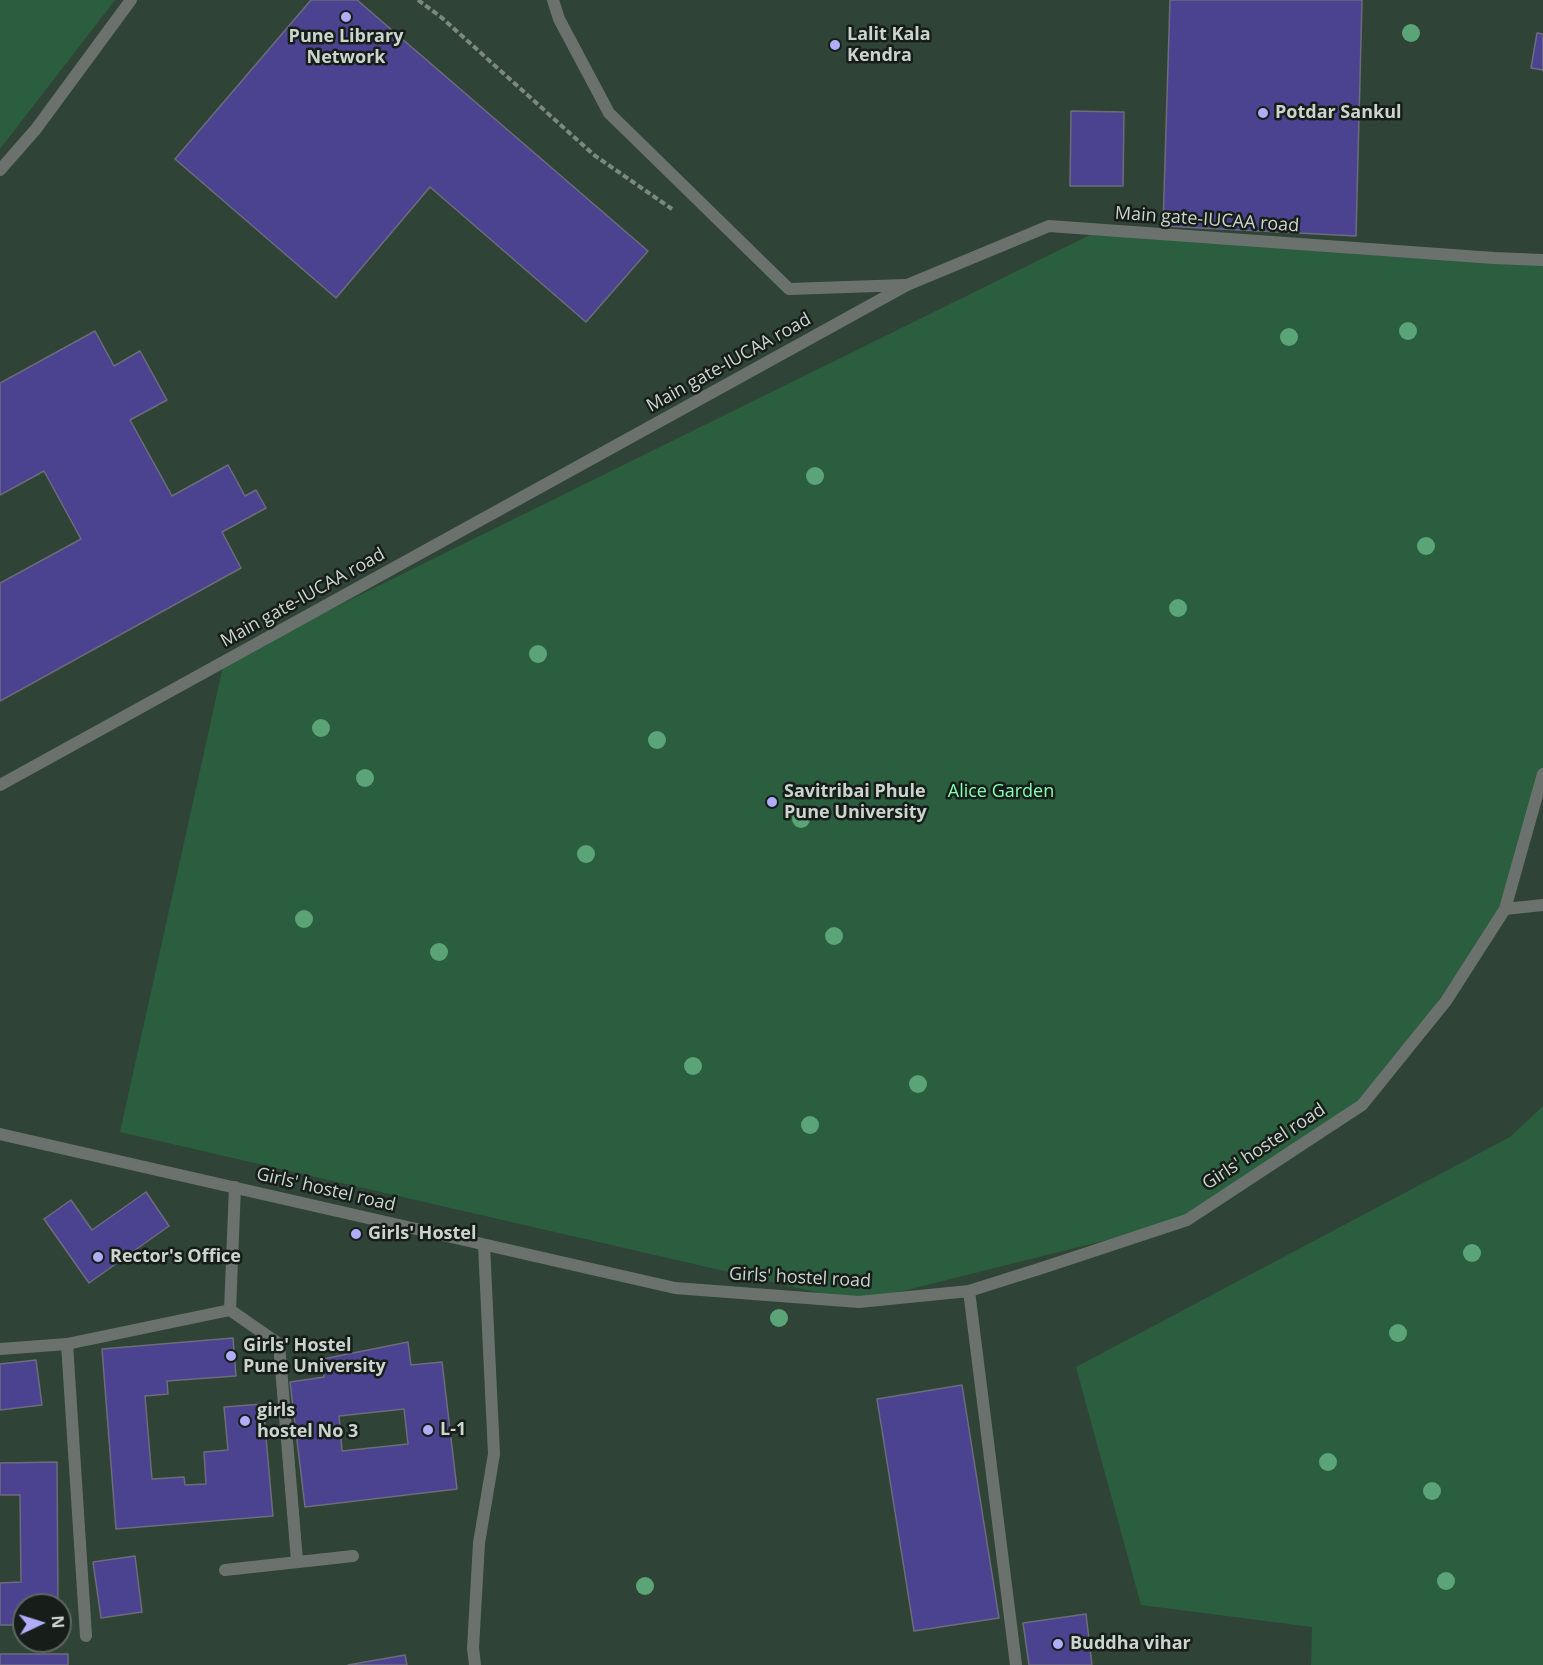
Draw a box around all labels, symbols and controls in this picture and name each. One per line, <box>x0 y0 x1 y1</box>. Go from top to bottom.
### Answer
marker: Pune Library Network <box>339 10 353 24</box>
place label: Lalit Kala Kendra <box>847 24 931 66</box>
place label: Pune Library Network <box>289 26 403 68</box>
marker: Lalit Kala Kendra <box>828 38 842 52</box>
place label: Potdar Sankul <box>1275 102 1401 124</box>
marker: Potdar Sankul <box>1256 106 1270 120</box>
street label: Main gate-IUCAA road <box>1114 203 1300 237</box>
street label: Main gate-IUCAA road <box>643 309 815 417</box>
street label: Main gate-IUCAA road <box>217 544 389 652</box>
place label: Savitribai Phule Pune University <box>784 781 927 824</box>
park label: Alice Garden <box>948 781 1054 803</box>
marker: Savitribai Phule Pune University <box>765 795 779 809</box>
street label: Girls' hostel road <box>1199 1099 1329 1195</box>
street label: Girls' hostel road <box>254 1163 398 1217</box>
place label: Girls' Hostel <box>368 1223 476 1245</box>
marker: Girls' Hostel <box>349 1227 363 1241</box>
place label: Rector's Office <box>110 1246 241 1268</box>
marker: Rector's Office <box>91 1250 105 1264</box>
street label: Girls' hostel road <box>728 1263 872 1293</box>
place label: Girls' Hostel Pune University <box>243 1335 386 1378</box>
marker: Girls' Hostel Pune University <box>224 1349 238 1363</box>
place label: girls hostel No 3 <box>257 1400 358 1442</box>
marker: girls hostel No 3 <box>238 1414 252 1428</box>
place label: L-1 <box>440 1419 466 1441</box>
marker: L-1 <box>421 1423 435 1437</box>
north arrow <box>12 1593 72 1653</box>
text: N <box>47 1615 69 1629</box>
place label: Buddha vihar <box>1070 1633 1191 1655</box>
marker: Buddha vihar <box>1051 1637 1065 1651</box>

